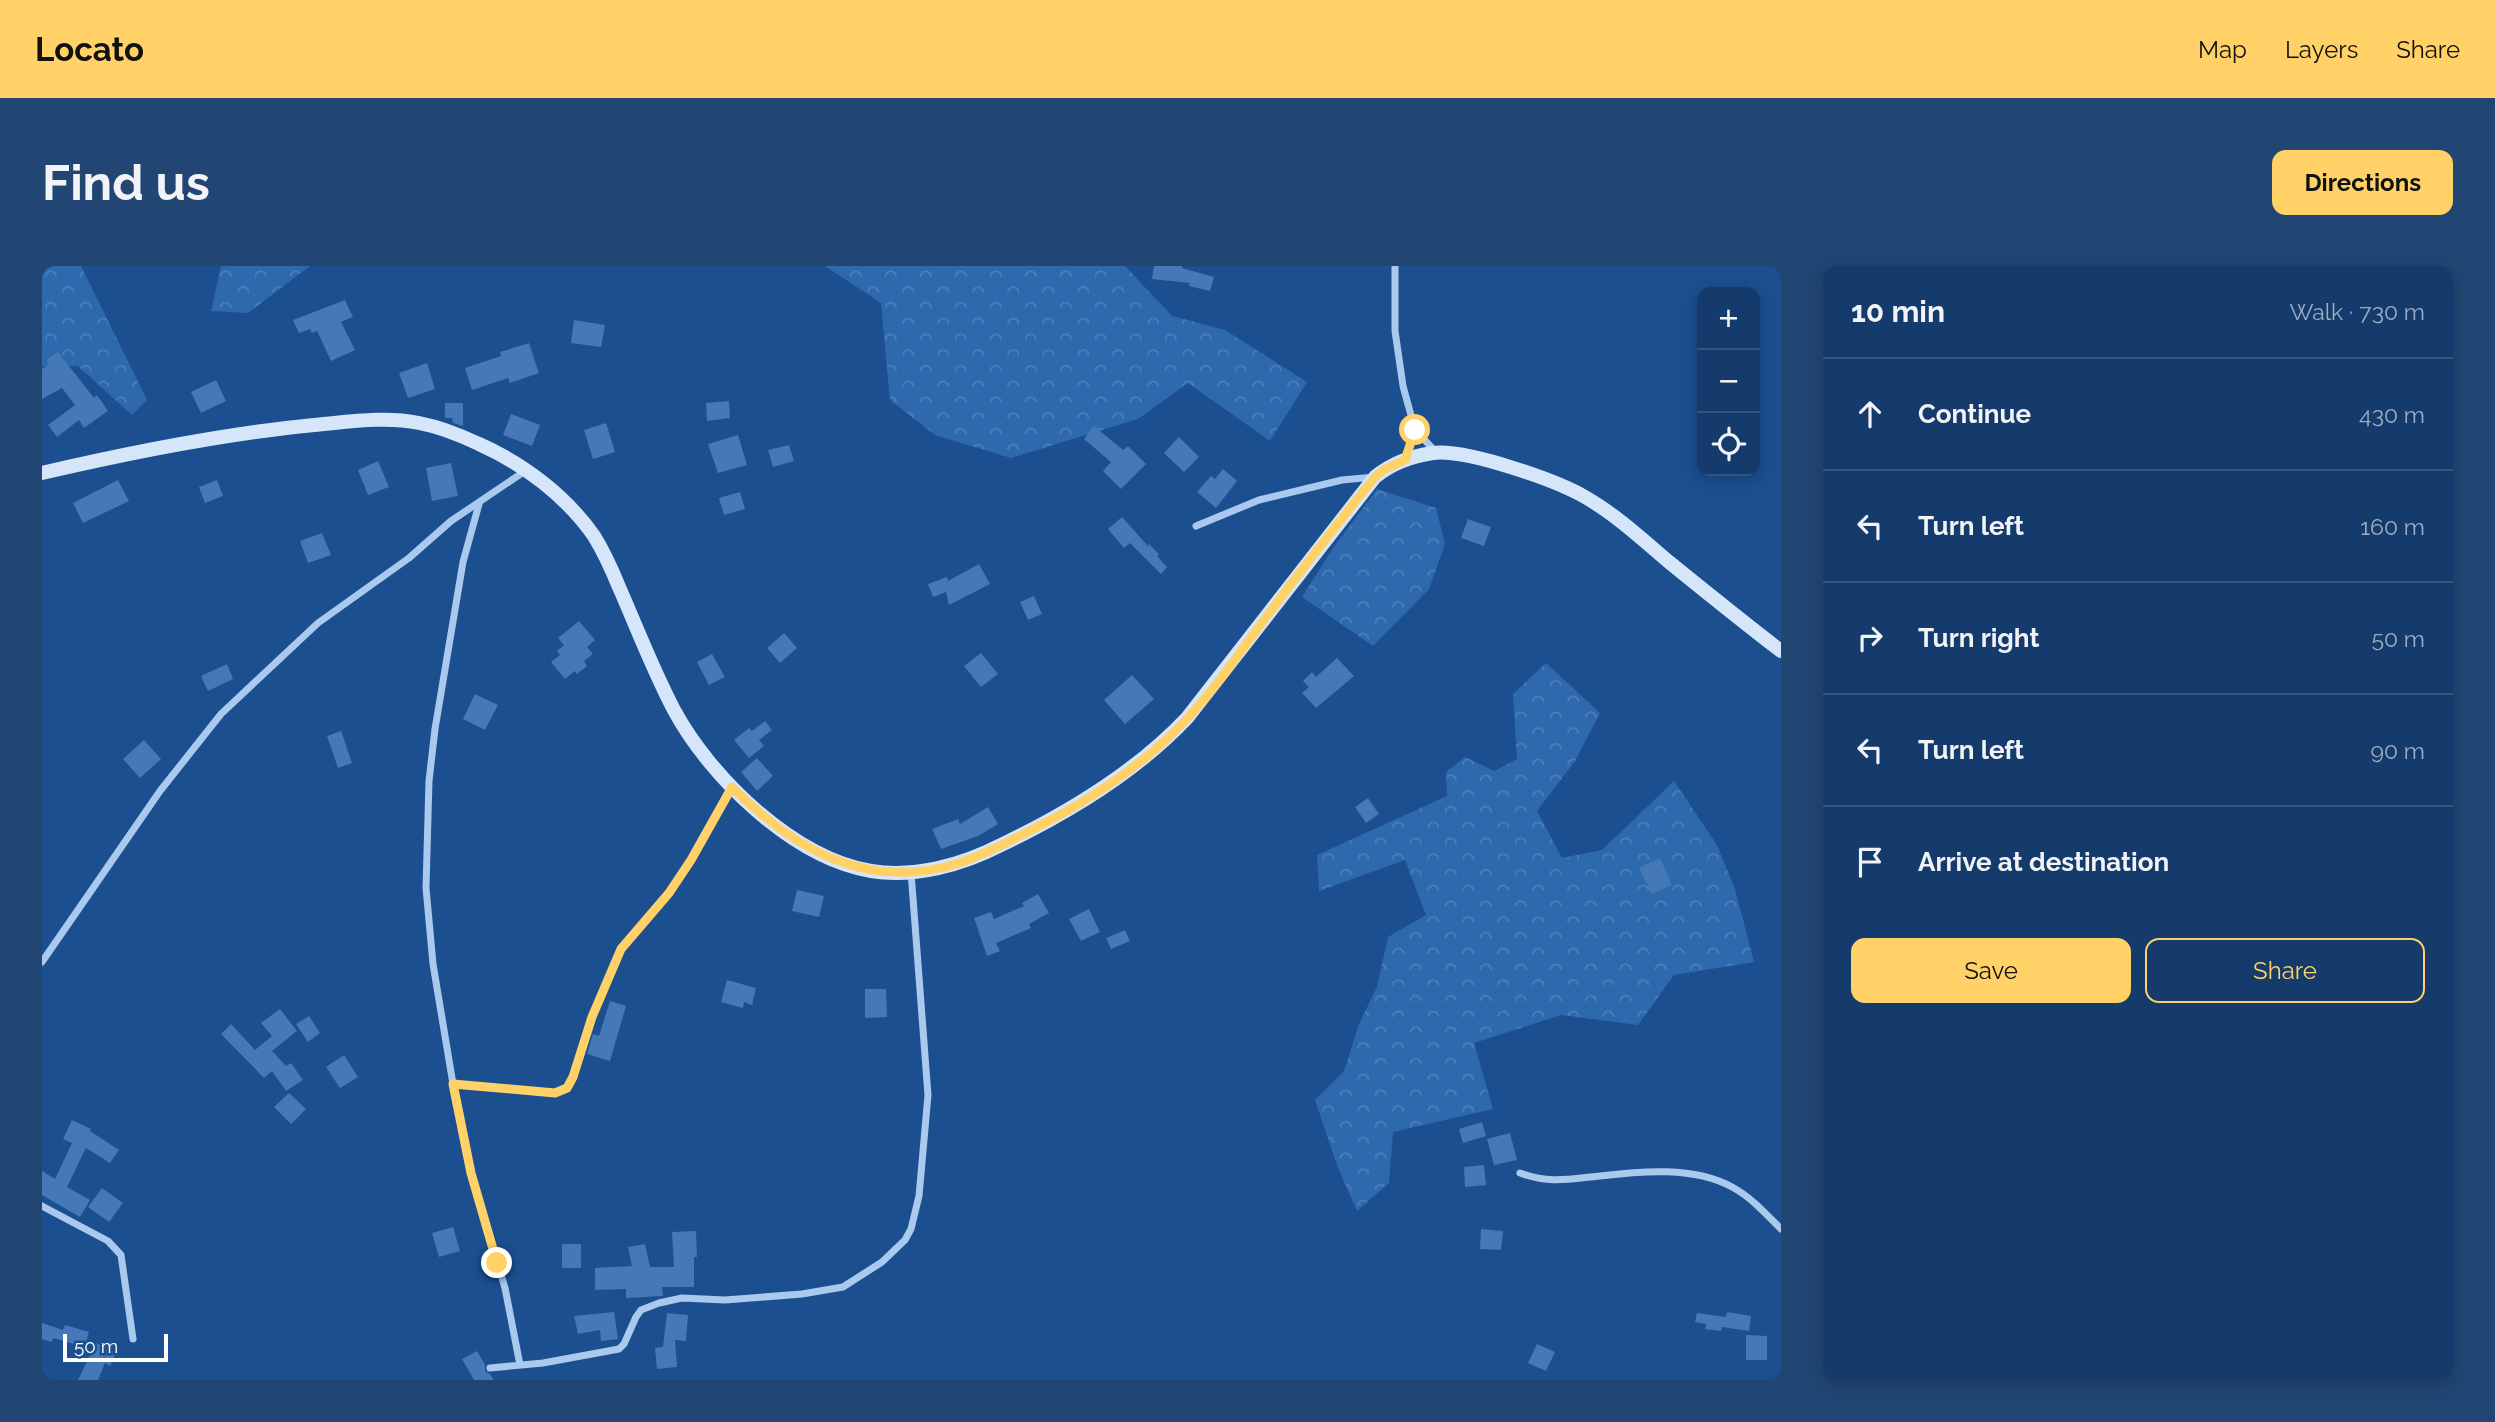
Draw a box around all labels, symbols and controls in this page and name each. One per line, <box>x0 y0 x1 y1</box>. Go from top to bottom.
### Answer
text: Locato <box>35 30 144 69</box>
text: Map <box>2198 35 2247 64</box>
text: Layers <box>2285 35 2358 64</box>
text: Share <box>2396 35 2460 64</box>
button: Directions <box>2272 150 2453 215</box>
text: Find us <box>42 154 210 211</box>
map controls <box>1697 287 1760 476</box>
button: + <box>1697 287 1760 350</box>
text: 10 min <box>1851 294 1945 329</box>
text: Walk · 730 m <box>2289 298 2425 325</box>
button: − <box>1697 350 1760 413</box>
icon: ahead <box>1851 395 1889 433</box>
text: Continue <box>1918 399 2031 429</box>
text: 430 m <box>2359 401 2425 428</box>
button: locate <box>1697 413 1760 476</box>
route start <box>1399 414 1430 445</box>
icon: left <box>1851 507 1889 545</box>
text: Turn left <box>1918 511 2024 541</box>
text: 160 m <box>2360 513 2425 540</box>
icon: right <box>1851 619 1889 657</box>
text: Turn right <box>1918 623 2039 653</box>
text: 50 m <box>2371 625 2425 652</box>
icon: left <box>1851 731 1889 769</box>
text: Turn left <box>1918 735 2024 765</box>
text: 90 m <box>2370 737 2425 764</box>
icon: arrive <box>1851 843 1889 881</box>
text: Arrive at destination <box>1918 847 2169 877</box>
button: Save <box>1851 938 2131 1003</box>
button: Share <box>2145 938 2425 1003</box>
route end <box>481 1247 512 1278</box>
scale bar <box>63 1331 168 1363</box>
text: 50 m <box>74 1335 118 1357</box>

